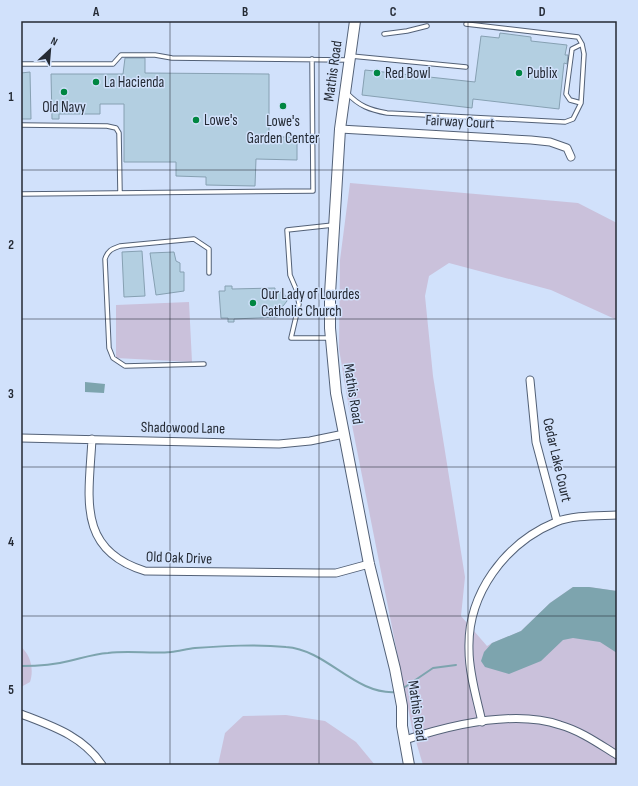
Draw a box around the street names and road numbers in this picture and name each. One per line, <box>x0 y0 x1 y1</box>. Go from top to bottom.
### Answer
street label: Mathis Road <box>319 39 347 103</box>
street label: Fairway Court <box>425 111 496 133</box>
street label: Mathis Road <box>339 362 367 426</box>
street label: Cedar Lake Court <box>538 416 576 504</box>
street label: Shadowood Lane <box>141 418 225 438</box>
street label: Old Oak Drive <box>146 547 212 569</box>
street label: Mathis Road <box>403 679 431 743</box>

